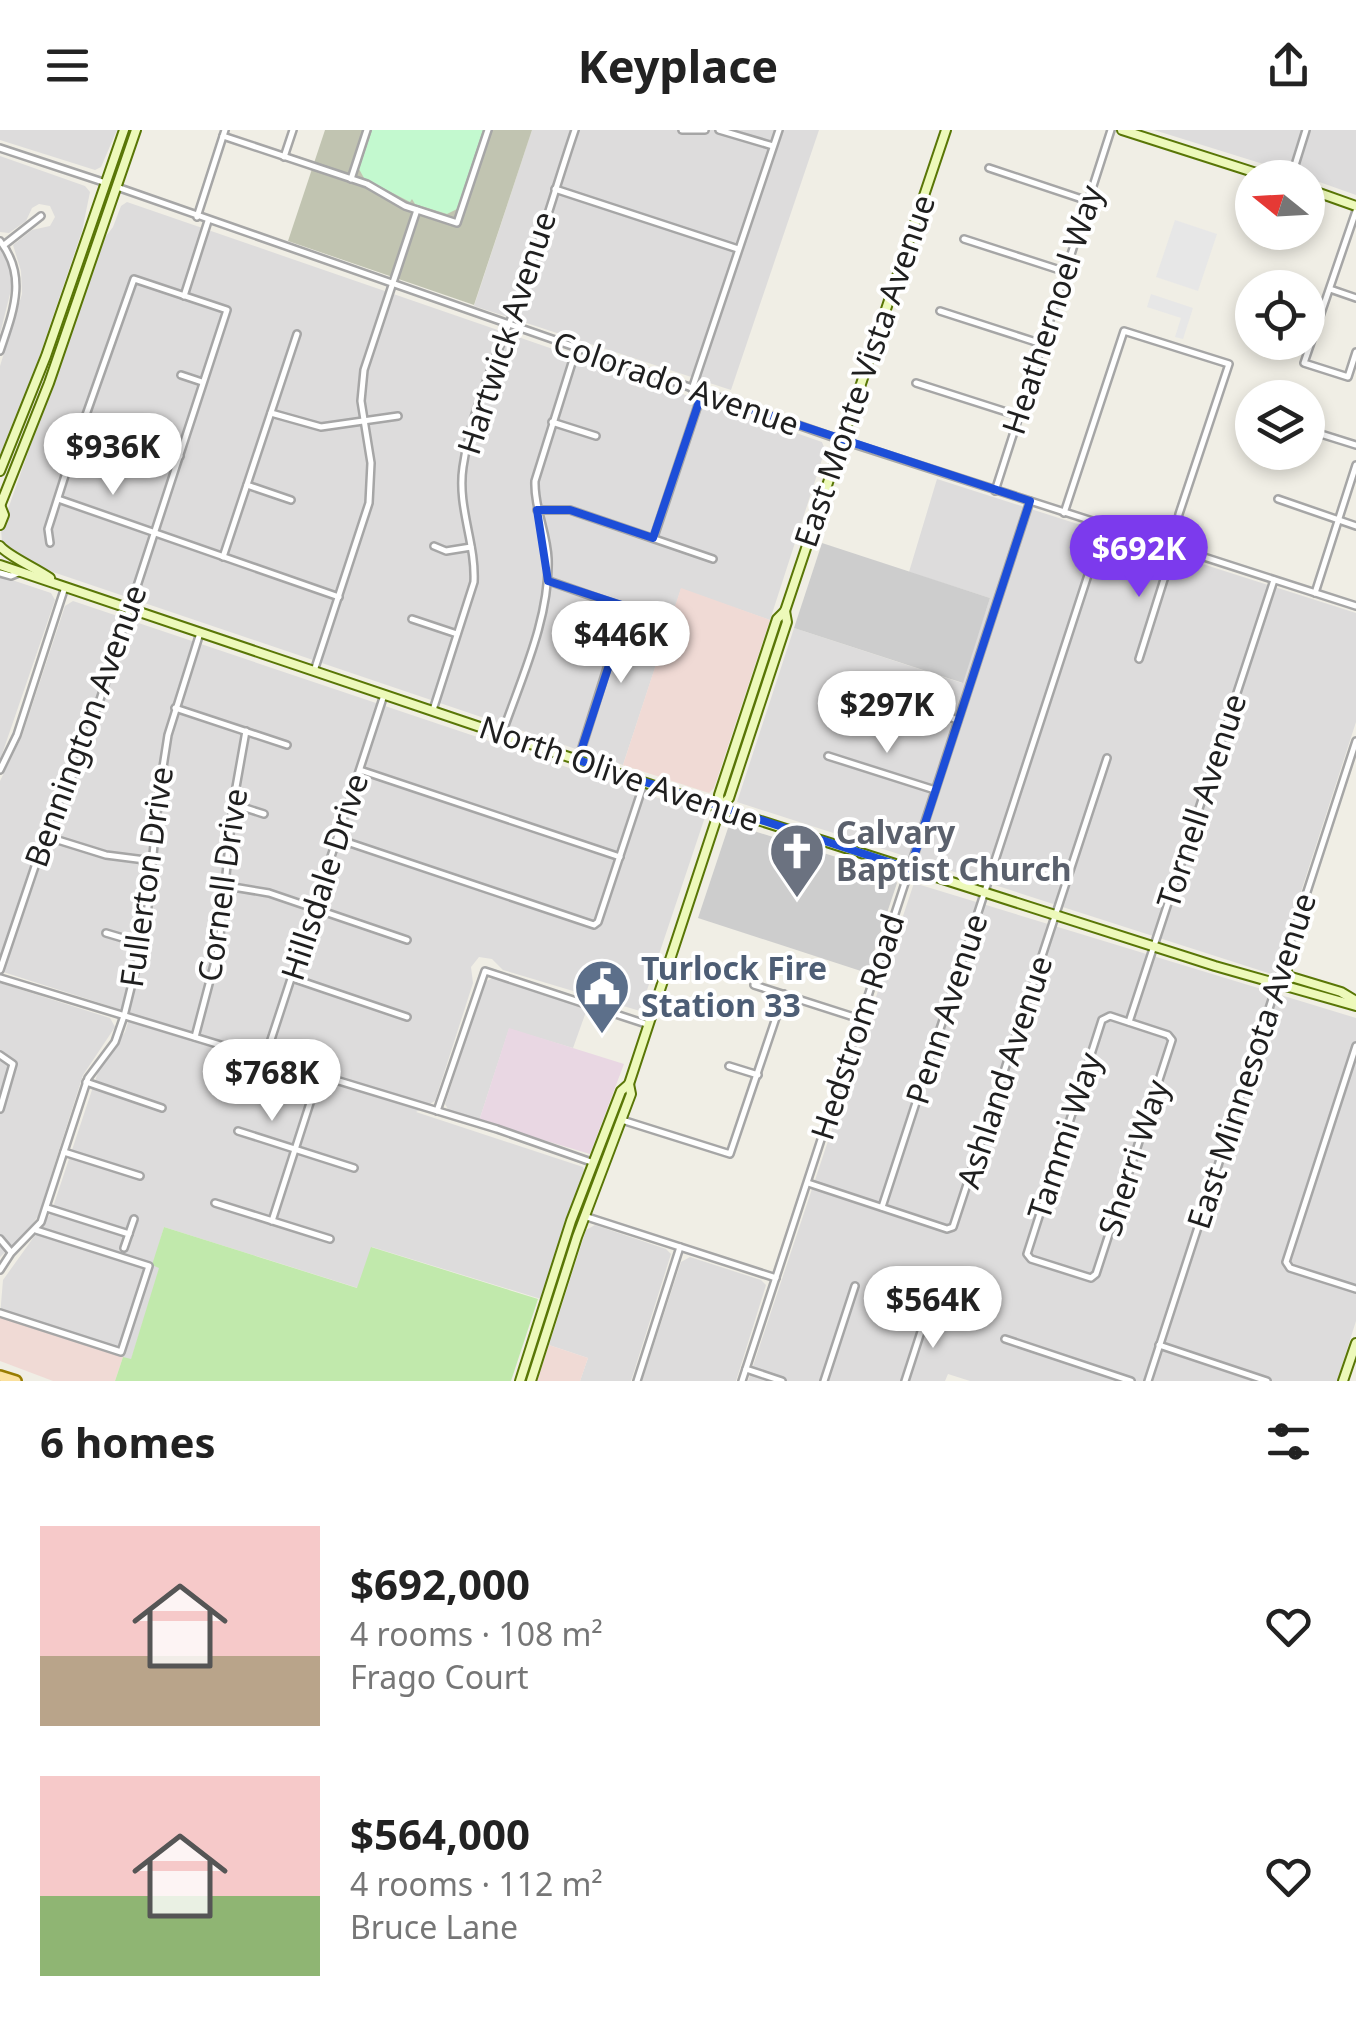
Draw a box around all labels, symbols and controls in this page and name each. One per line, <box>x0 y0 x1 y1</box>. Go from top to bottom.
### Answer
text: Keyplace <box>578 35 778 96</box>
icon: menu <box>40 38 95 93</box>
icon: share <box>1261 38 1316 93</box>
north arrow <box>1235 160 1325 250</box>
map controls <box>1235 160 1325 470</box>
street label: Heathernoel Way <box>991 179 1112 440</box>
street label: East Monte Vista Avenue <box>783 189 944 552</box>
street label: Hartwick Avenue <box>446 206 565 459</box>
button: locate <box>1235 270 1325 360</box>
street label: Colorado Avenue <box>548 320 805 445</box>
button: layers <box>1235 380 1325 470</box>
pin: $936K <box>43 413 183 498</box>
text: $936K <box>66 424 160 467</box>
pin: $692K <box>1069 515 1209 600</box>
text: $692K <box>1092 526 1186 569</box>
street label: Bennington Avenue <box>14 578 156 873</box>
pin: $446K <box>551 601 691 686</box>
text: $446K <box>574 612 668 655</box>
pin: $297K <box>817 671 957 756</box>
text: $297K <box>840 682 934 725</box>
street label: Tornell Avenue <box>1146 688 1255 913</box>
street label: North Olive Avenue <box>474 705 765 841</box>
street label: Fullerton Drive <box>109 764 182 990</box>
street label: Hillsdale Drive <box>270 768 377 986</box>
street label: Cornell Drive <box>187 785 256 984</box>
place label: Calvary Baptist Church <box>836 810 1072 890</box>
church icon: Calvary Baptist Church <box>767 821 827 900</box>
street label: East Minnesota Avenue <box>1176 887 1325 1234</box>
street label: Hedstrom Road <box>800 908 913 1145</box>
street label: Penn Avenue <box>895 908 997 1109</box>
place label: Turlock Fire Station 33 <box>641 946 827 1026</box>
street label: Ashland Avenue <box>946 950 1061 1193</box>
public building icon: Turlock Fire Station 33 <box>572 957 632 1036</box>
pin: $768K <box>202 1039 342 1124</box>
street label: Tammi Way <box>1016 1046 1111 1224</box>
text: $768K <box>225 1050 319 1093</box>
street label: Sherri Way <box>1087 1073 1178 1241</box>
pin: $564K <box>863 1266 1003 1351</box>
text: $564K <box>886 1277 980 1320</box>
text: 6 homes <box>40 1413 216 1470</box>
icon: filters <box>1261 1414 1316 1469</box>
text: $692,000 <box>350 1555 530 1612</box>
icon: home <box>120 1566 240 1686</box>
icon: heart <box>1261 1599 1316 1654</box>
text: 4 rooms · 108 m² <box>350 1612 603 1655</box>
text: Frago Court <box>350 1655 529 1698</box>
text: $564,000 <box>350 1805 530 1862</box>
icon: home <box>120 1816 240 1936</box>
icon: heart <box>1261 1849 1316 1904</box>
text: 4 rooms · 112 m² <box>350 1862 603 1905</box>
text: Bruce Lane <box>350 1905 518 1948</box>

